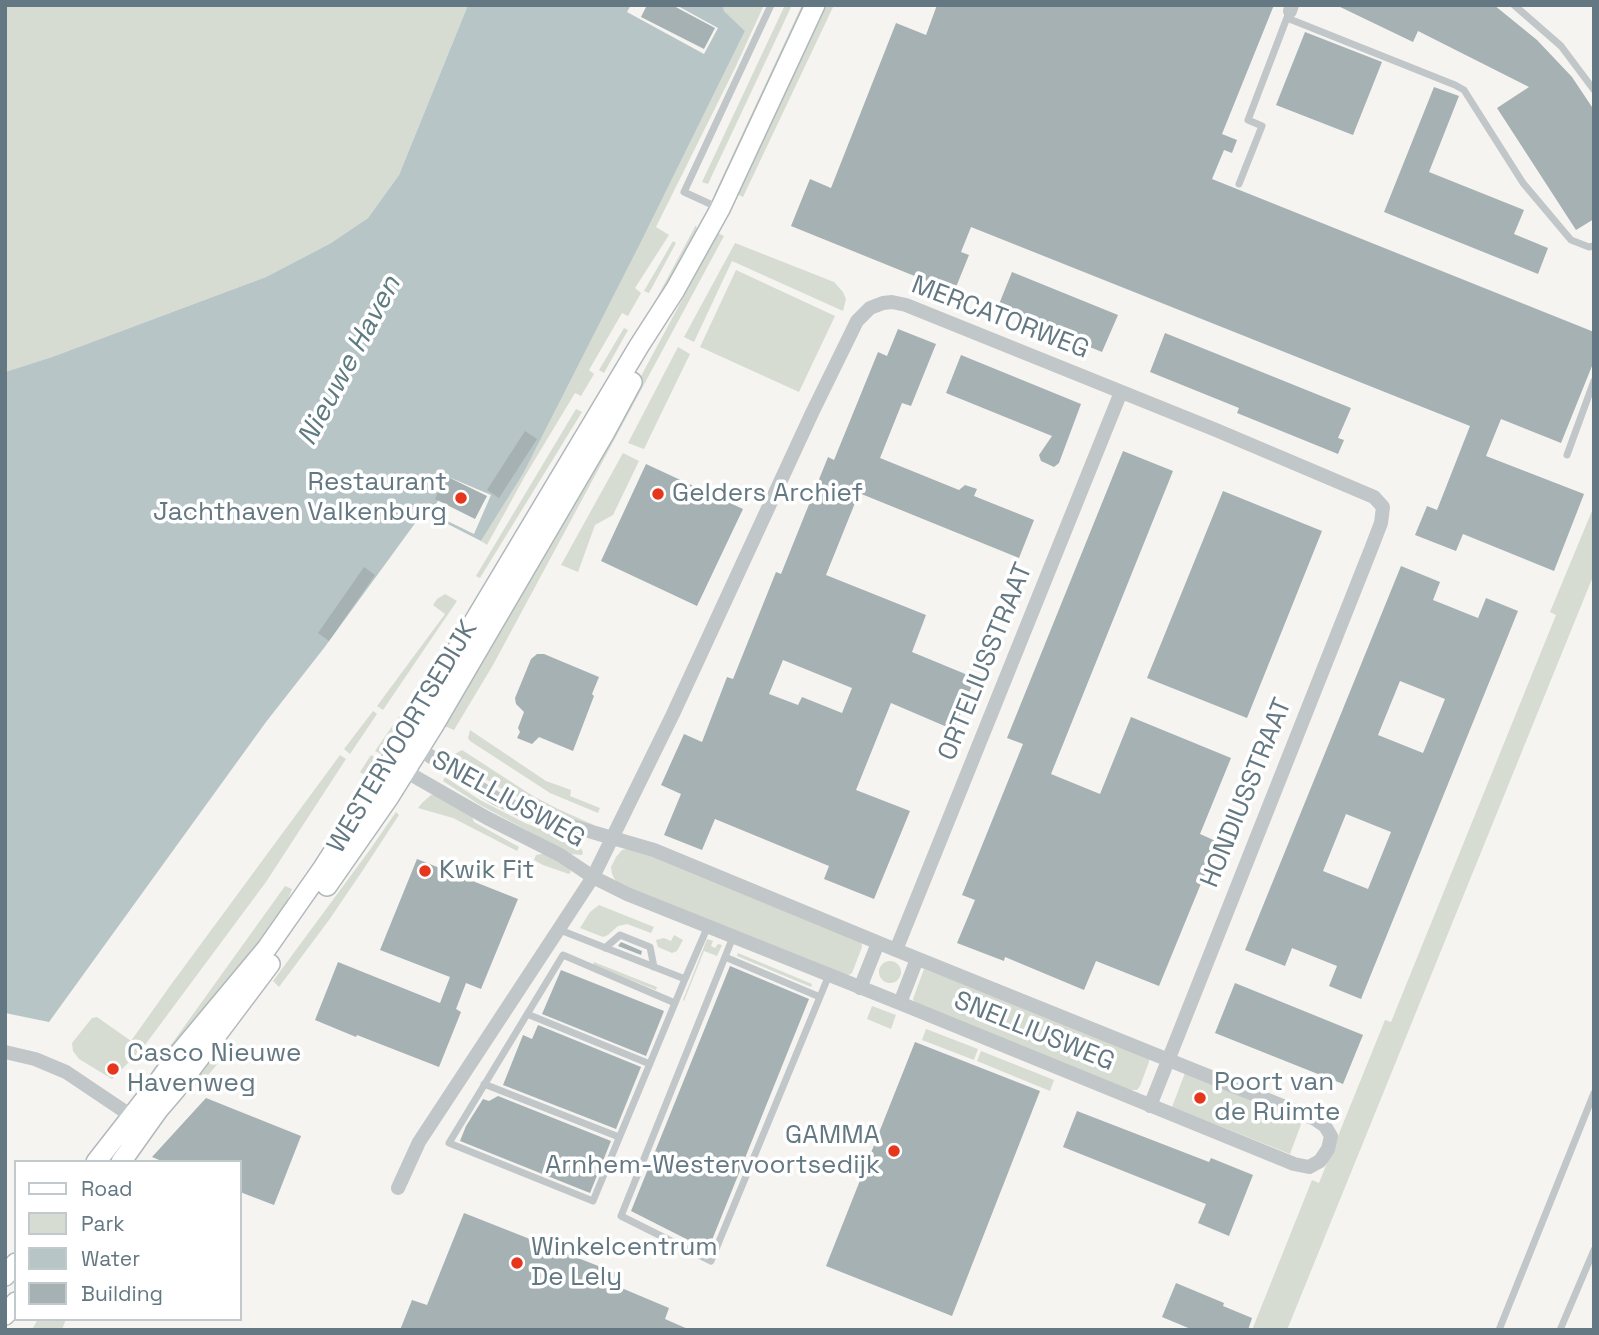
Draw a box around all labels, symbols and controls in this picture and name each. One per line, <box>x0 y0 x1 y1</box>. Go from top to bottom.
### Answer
street label: MERCATORWEG <box>907 270 1093 366</box>
water label: Nieuwe Haven <box>291 271 409 451</box>
place label: Restaurant Jachthaven Valkenburg <box>153 467 447 528</box>
place label: Gelders Archief <box>672 478 863 510</box>
marker: Gelders Archief <box>650 486 666 502</box>
marker: Restaurant Jachthaven Valkenburg <box>453 490 469 506</box>
street label: ORTELIUSSTRAAT <box>932 559 1040 765</box>
street label: WESTERVOORTSEDIJK <box>321 615 485 859</box>
street label: HONDIUSSTRAAT <box>1195 694 1299 892</box>
street label: SNELLIUSWEG <box>426 745 590 855</box>
place label: Kwik Fit <box>439 855 535 887</box>
marker: Kwik Fit <box>417 863 433 879</box>
street label: SNELLIUSWEG <box>949 986 1119 1078</box>
place label: Casco Nieuwe Havenweg <box>127 1038 301 1100</box>
marker: Casco Nieuwe Havenweg <box>105 1061 121 1077</box>
place label: Poort van de Ruimte <box>1214 1067 1340 1128</box>
marker: Poort van de Ruimte <box>1192 1090 1208 1106</box>
place label: GAMMA Arnhem-Westervoortsedijk <box>545 1120 880 1182</box>
marker: GAMMA Arnhem-Westervoortsedijk <box>886 1143 902 1159</box>
legend <box>14 1160 242 1321</box>
text: Road <box>81 1175 133 1202</box>
text: Park <box>81 1210 125 1237</box>
place label: Winkelcentrum De Lely <box>531 1232 718 1294</box>
text: Water <box>81 1245 140 1272</box>
marker: Winkelcentrum De Lely <box>509 1255 525 1271</box>
text: Building <box>81 1280 163 1307</box>

